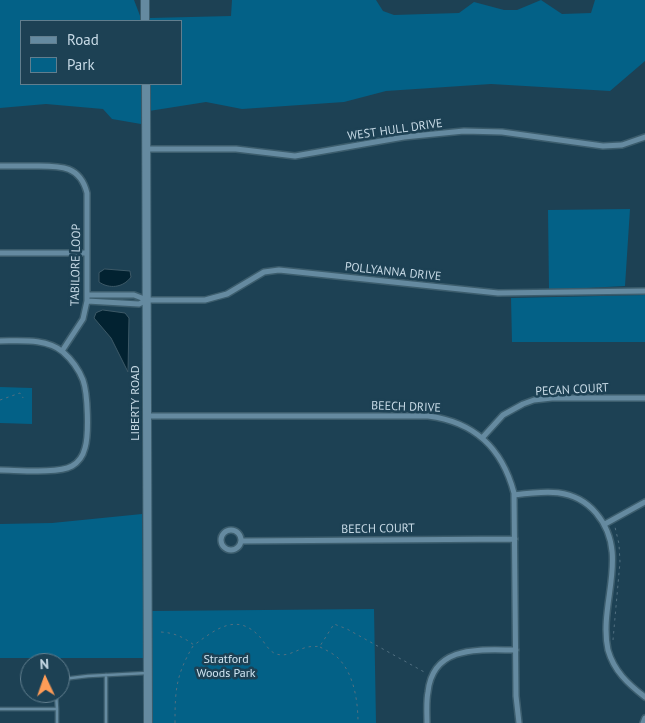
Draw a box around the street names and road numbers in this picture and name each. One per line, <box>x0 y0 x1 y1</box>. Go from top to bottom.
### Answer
street label: WEST HULL DRIVE <box>347 116 443 144</box>
street label: TABILORE LOOP <box>68 224 84 306</box>
street label: POLLYANNA DRIVE <box>344 260 442 284</box>
street label: LIBERTY ROAD <box>129 365 143 441</box>
street label: PECAN COURT <box>535 381 609 399</box>
street label: BEECH DRIVE <box>371 399 441 415</box>
street label: BEECH COURT <box>341 521 415 537</box>

